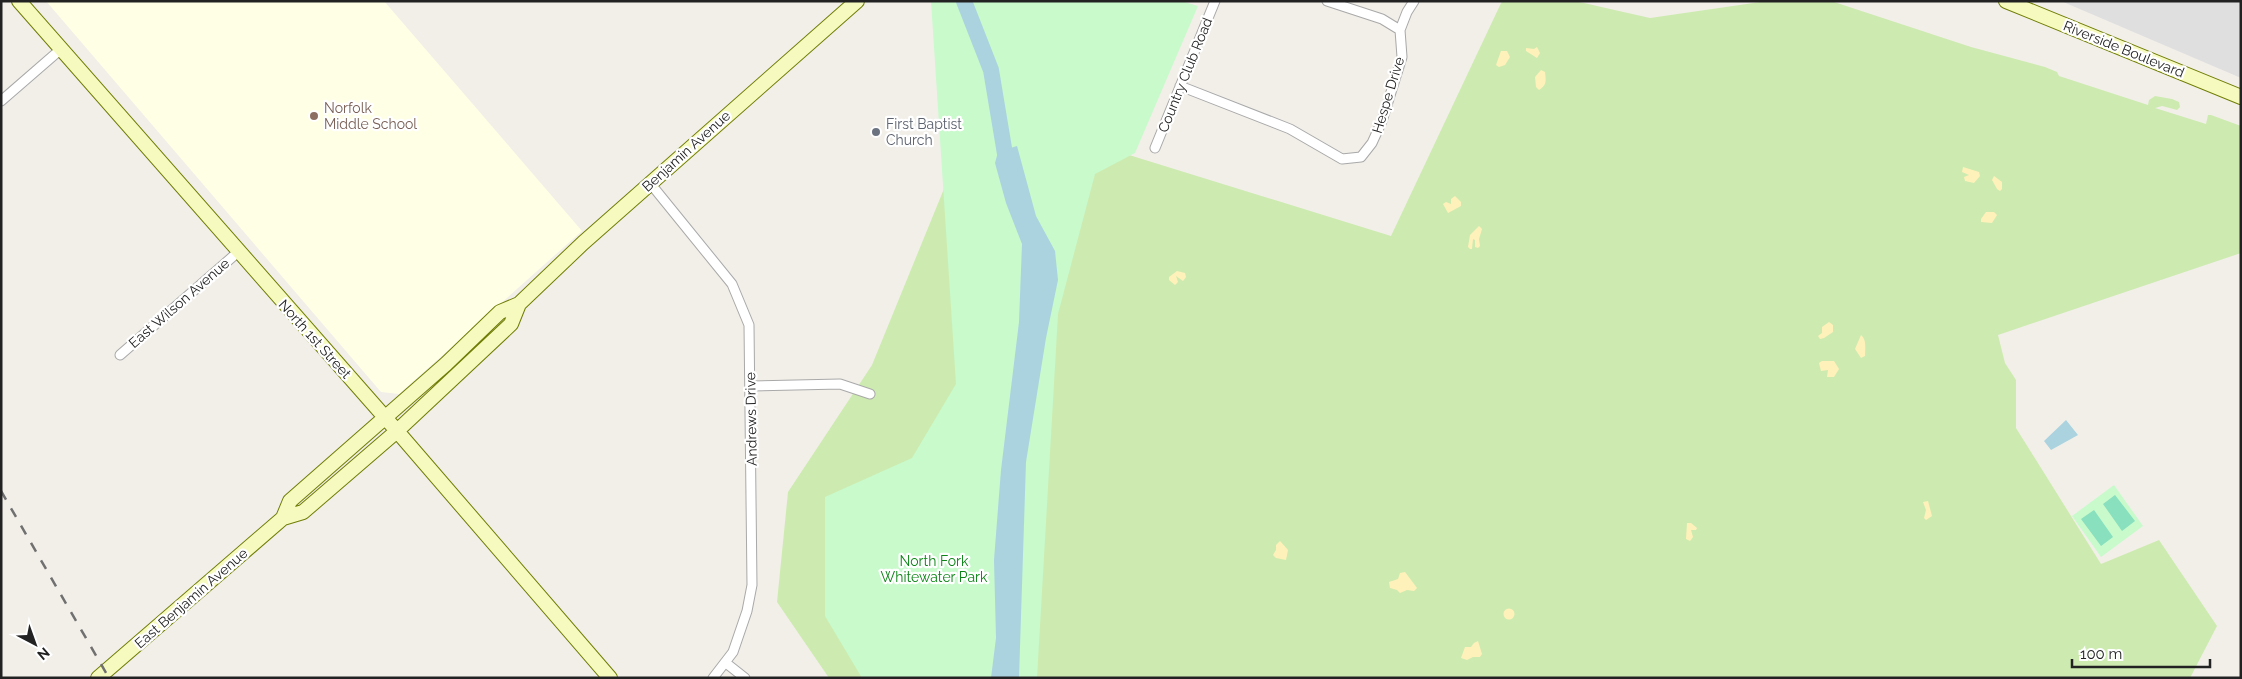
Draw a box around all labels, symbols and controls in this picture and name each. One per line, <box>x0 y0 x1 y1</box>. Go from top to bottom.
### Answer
street label: Country Club Road <box>1155 15 1215 135</box>
street label: Riverside Boulevard <box>2061 17 2187 81</box>
street label: Hespe Drive <box>1369 55 1407 135</box>
place label: Norfolk Middle School <box>324 100 417 132</box>
street label: Benjamin Avenue <box>639 107 733 195</box>
marker: Norfolk Middle School <box>308 110 320 122</box>
place label: First Baptist Church <box>886 116 962 148</box>
marker: First Baptist Church <box>870 126 882 138</box>
street label: East Wilson Avenue <box>126 255 232 351</box>
street label: North 1st Street <box>276 296 355 382</box>
street label: Andrews Drive <box>742 372 760 466</box>
street label: East Benjamin Avenue <box>131 545 251 651</box>
park label: North Fork Whitewater Park <box>881 553 988 585</box>
north arrow <box>10 619 60 669</box>
scale bar <box>2072 636 2210 668</box>
text: N <box>34 644 53 663</box>
text: 100 m <box>2080 645 2122 663</box>

